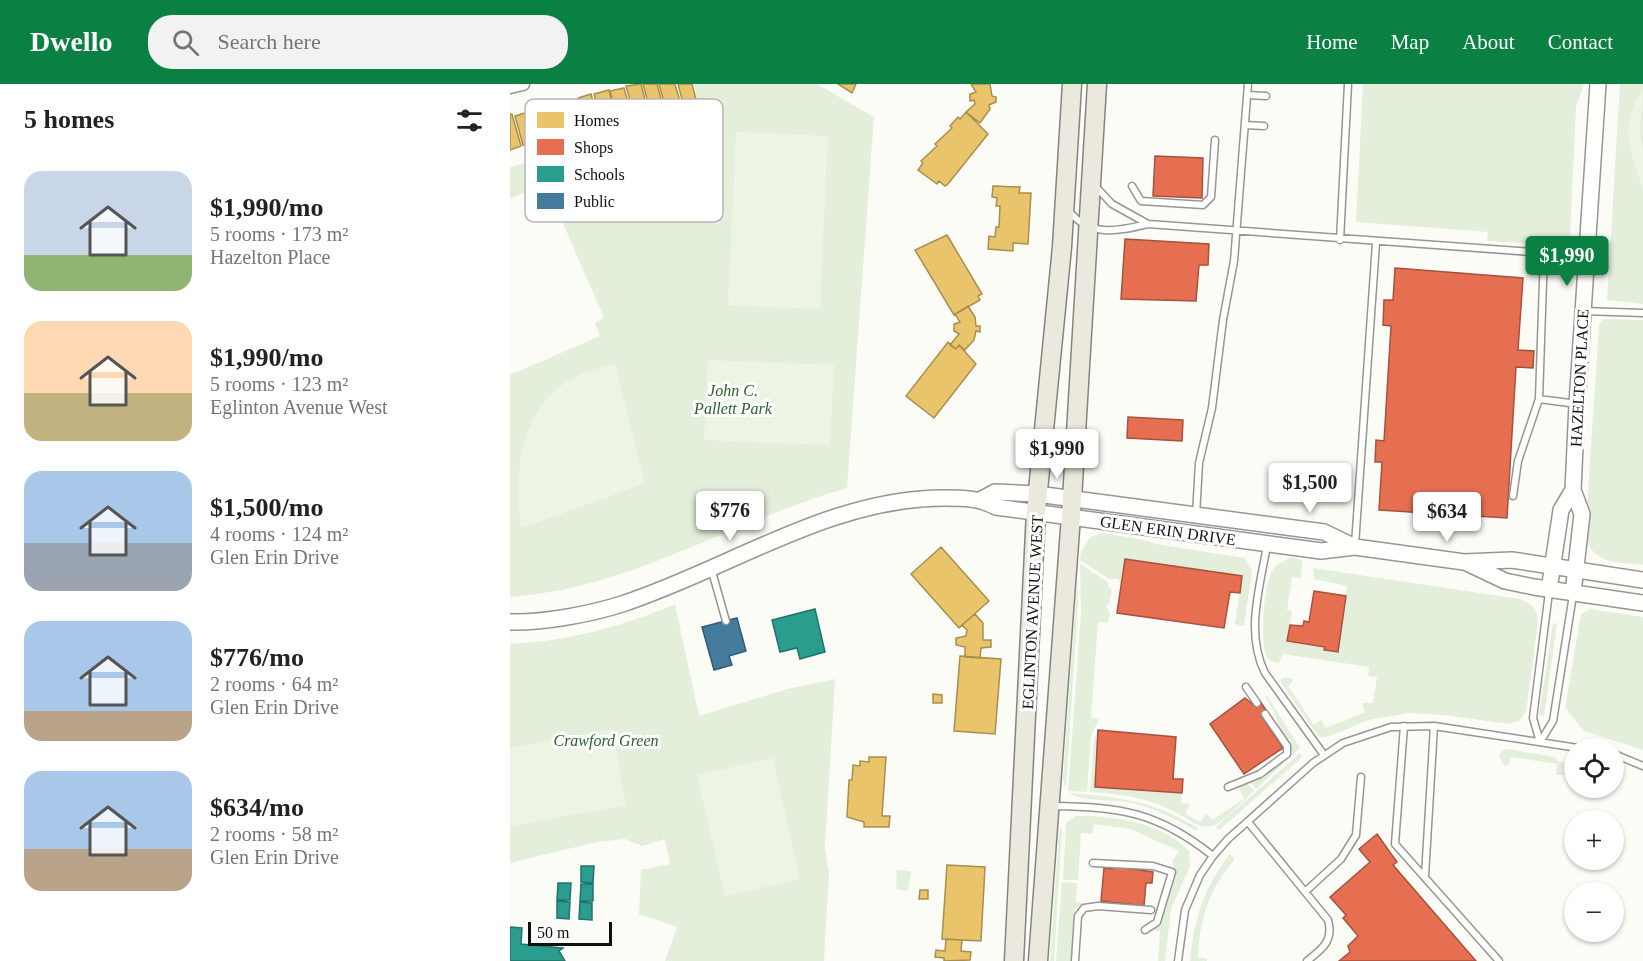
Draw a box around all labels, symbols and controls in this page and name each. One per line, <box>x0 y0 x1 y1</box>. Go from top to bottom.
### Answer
search box <box>148 15 568 69</box>
text: Dwello <box>30 26 112 57</box>
icon: search <box>169 26 202 59</box>
text: Search here <box>217 29 321 54</box>
text: Home <box>1306 30 1358 54</box>
text: Map <box>1391 30 1429 54</box>
text: About <box>1462 30 1515 54</box>
text: Contact <box>1548 30 1613 54</box>
legend <box>525 99 723 222</box>
icon: filters <box>453 104 486 137</box>
text: 5 homes <box>24 105 114 134</box>
text: Homes <box>574 112 619 129</box>
text: Shops <box>574 139 613 157</box>
text: Schools <box>574 166 625 183</box>
text: $1,990/mo <box>210 193 323 222</box>
text: Public <box>574 193 615 210</box>
icon: home <box>72 195 144 267</box>
text: 5 rooms · 173 m² <box>210 223 348 245</box>
pin: $1,990 <box>1518 236 1616 287</box>
text: $1,990 <box>1540 244 1595 266</box>
text: Hazelton Place <box>210 246 331 268</box>
street label: HAZELTON PLACE <box>1567 309 1592 447</box>
text: $1,990/mo <box>210 343 323 372</box>
icon: home <box>72 345 144 417</box>
text: 5 rooms · 123 m² <box>210 373 348 395</box>
park label: John C. Pallett Park <box>693 382 773 417</box>
text: Eglinton Avenue West <box>210 396 388 418</box>
pin: $1,990 <box>1008 429 1106 480</box>
text: $1,990 <box>1030 437 1085 459</box>
pin: $1,500 <box>1261 463 1359 514</box>
text: $1,500 <box>1283 471 1338 493</box>
pin: $776 <box>694 491 766 542</box>
pin: $634 <box>1411 492 1483 543</box>
text: $1,500/mo <box>210 493 323 522</box>
icon: home <box>72 495 144 567</box>
text: $776 <box>710 499 750 521</box>
text: $634 <box>1427 500 1467 522</box>
street label: GLEN ERIN DRIVE <box>1099 513 1237 548</box>
street label: EGLINTON AVENUE WEST <box>1019 514 1046 710</box>
text: 4 rooms · 124 m² <box>210 523 348 545</box>
text: Glen Erin Drive <box>210 546 339 568</box>
text: $776/mo <box>210 643 304 672</box>
icon: home <box>72 645 144 717</box>
text: 2 rooms · 64 m² <box>210 673 338 695</box>
text: Glen Erin Drive <box>210 696 339 718</box>
park label: Crawford Green <box>553 732 659 750</box>
map controls <box>1564 738 1624 942</box>
button: locate <box>1564 738 1624 798</box>
text: $634/mo <box>210 793 304 822</box>
icon: home <box>72 795 144 867</box>
button: + <box>1564 810 1624 870</box>
text: 2 rooms · 58 m² <box>210 823 338 845</box>
text: Glen Erin Drive <box>210 846 339 868</box>
button: − <box>1564 882 1624 942</box>
scale bar <box>528 919 612 946</box>
text: 50 m <box>537 924 569 941</box>

